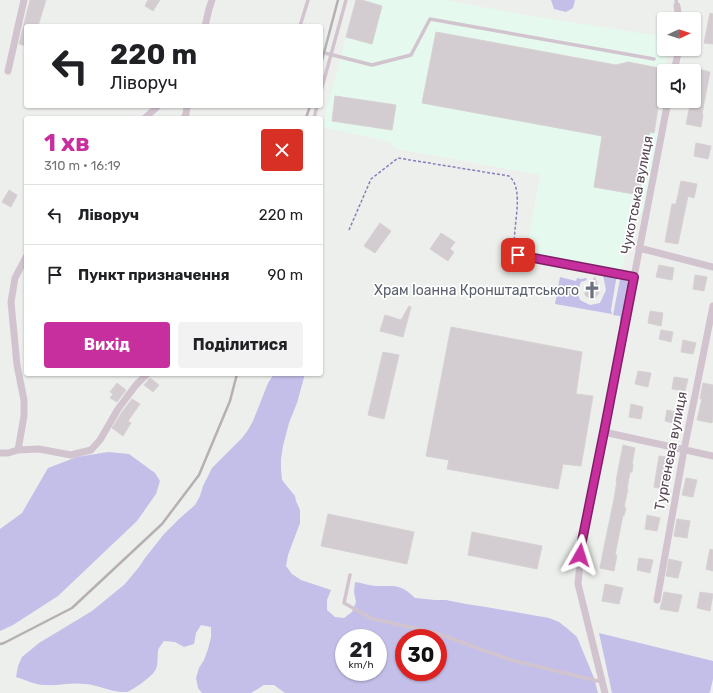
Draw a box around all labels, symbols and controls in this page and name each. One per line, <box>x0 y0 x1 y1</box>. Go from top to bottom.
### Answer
north arrow <box>657 12 701 56</box>
map controls <box>657 12 701 108</box>
text: 220 m <box>110 38 197 71</box>
icon: left <box>44 40 96 92</box>
button: sound <box>657 64 701 108</box>
text: Ліворуч <box>110 72 178 94</box>
text: 1 хв <box>44 129 90 157</box>
button: close <box>261 129 303 171</box>
street label: Чукотська вулиця <box>617 134 657 256</box>
text: 310 m · 16:19 <box>44 158 121 173</box>
icon: left <box>44 204 66 226</box>
text: Ліворуч <box>78 206 139 224</box>
text: 220 m <box>259 206 303 224</box>
pin <box>501 238 535 272</box>
icon: arrive <box>507 244 529 266</box>
icon: arrive <box>44 264 66 286</box>
text: Пункт призначення <box>78 266 230 284</box>
text: 90 m <box>268 266 303 284</box>
church icon: Храм Іоанна Кронштадтського <box>582 280 602 300</box>
place label: Храм Іоанна Кронштадтського <box>374 282 579 299</box>
button: Вихід <box>44 322 170 368</box>
button: Поділитися <box>178 322 303 368</box>
street label: Тургенєва вулиця <box>651 390 691 512</box>
position arrow <box>559 534 601 576</box>
speed limit sign: 30 <box>395 629 447 681</box>
text: 21 <box>350 638 372 662</box>
text: km/h <box>349 659 373 671</box>

